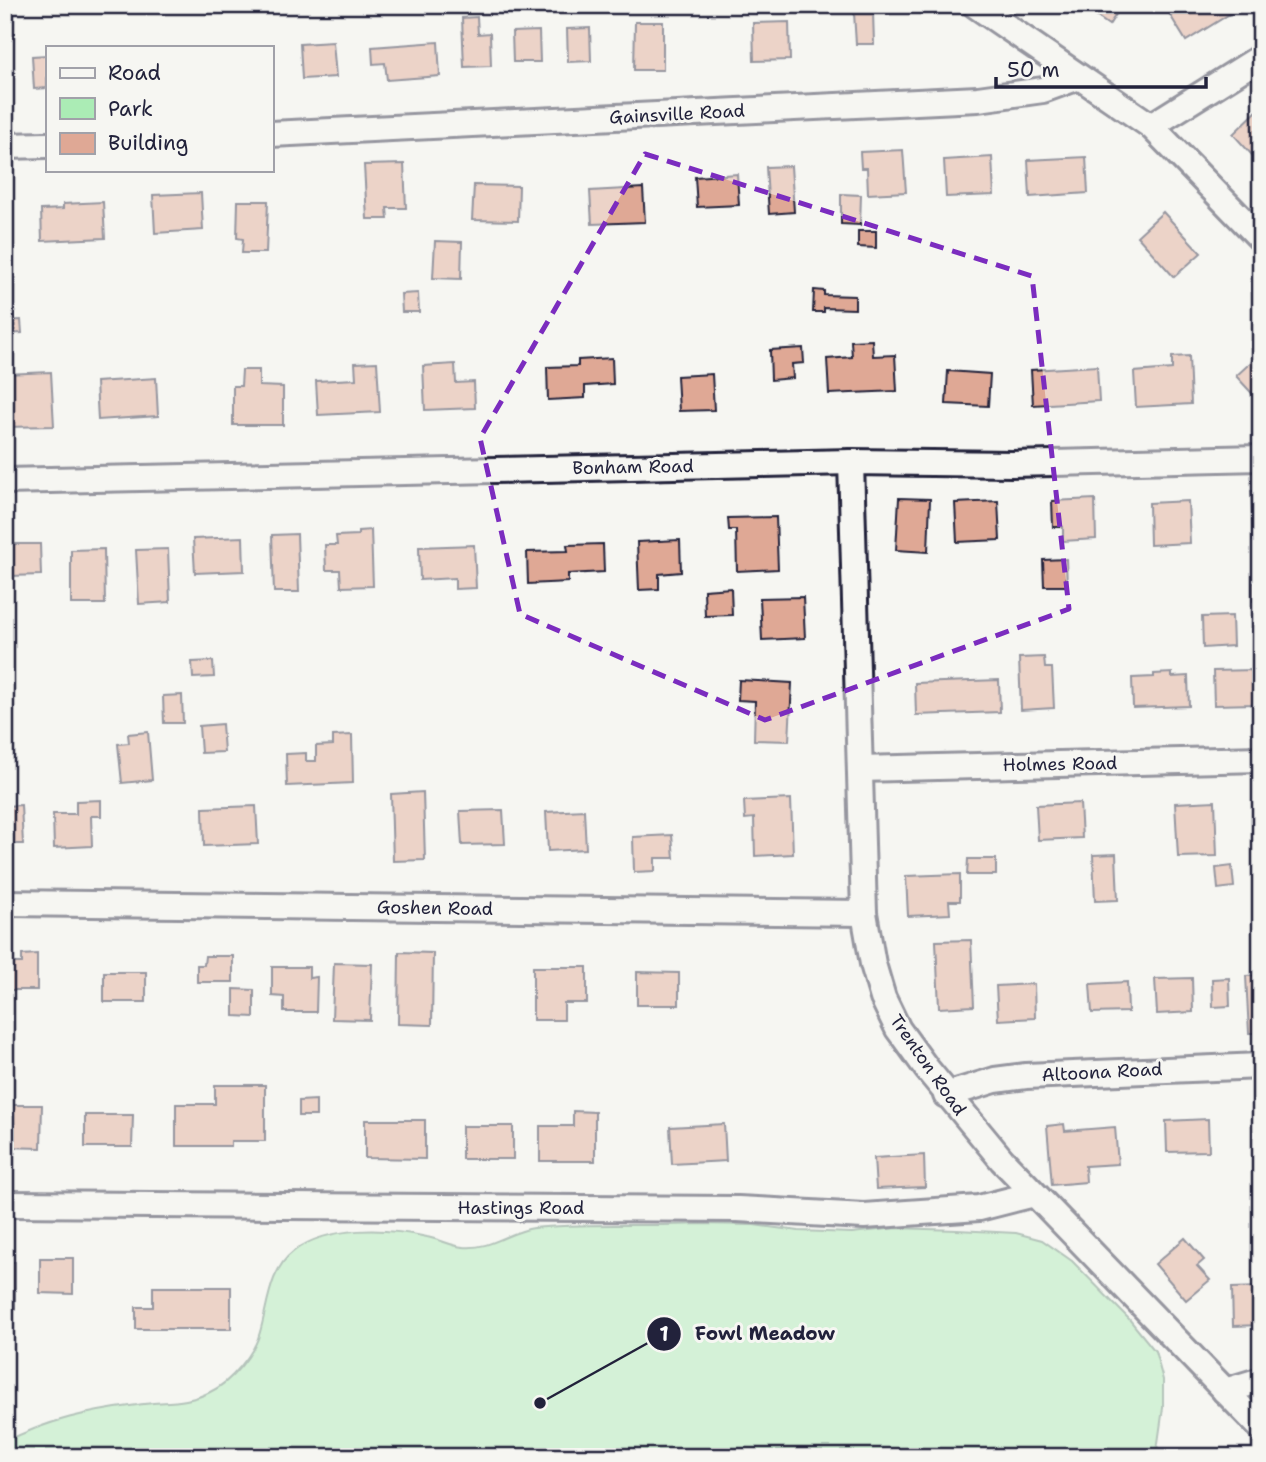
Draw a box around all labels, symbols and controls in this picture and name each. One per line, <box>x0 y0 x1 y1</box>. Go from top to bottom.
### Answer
legend <box>46 46 273 172</box>
scale bar <box>996 46 1206 90</box>
text: 50 m <box>1007 56 1060 84</box>
text: Road <box>108 59 161 87</box>
text: Park <box>108 95 153 123</box>
street label: Gainsville Road <box>609 98 745 130</box>
text: Building <box>108 129 188 157</box>
street label: Bonham Road <box>572 454 694 480</box>
street label: Holmes Road <box>1002 751 1118 777</box>
street label: Goshen Road <box>377 895 493 921</box>
street label: Trenton Road <box>884 1010 972 1120</box>
street label: Altoona Road <box>1041 1057 1163 1087</box>
street label: Hastings Road <box>457 1196 585 1220</box>
callout: Fowl Meadow <box>646 1314 849 1354</box>
text: 1 <box>659 1320 669 1348</box>
text: Fowl Meadow <box>695 1321 836 1346</box>

